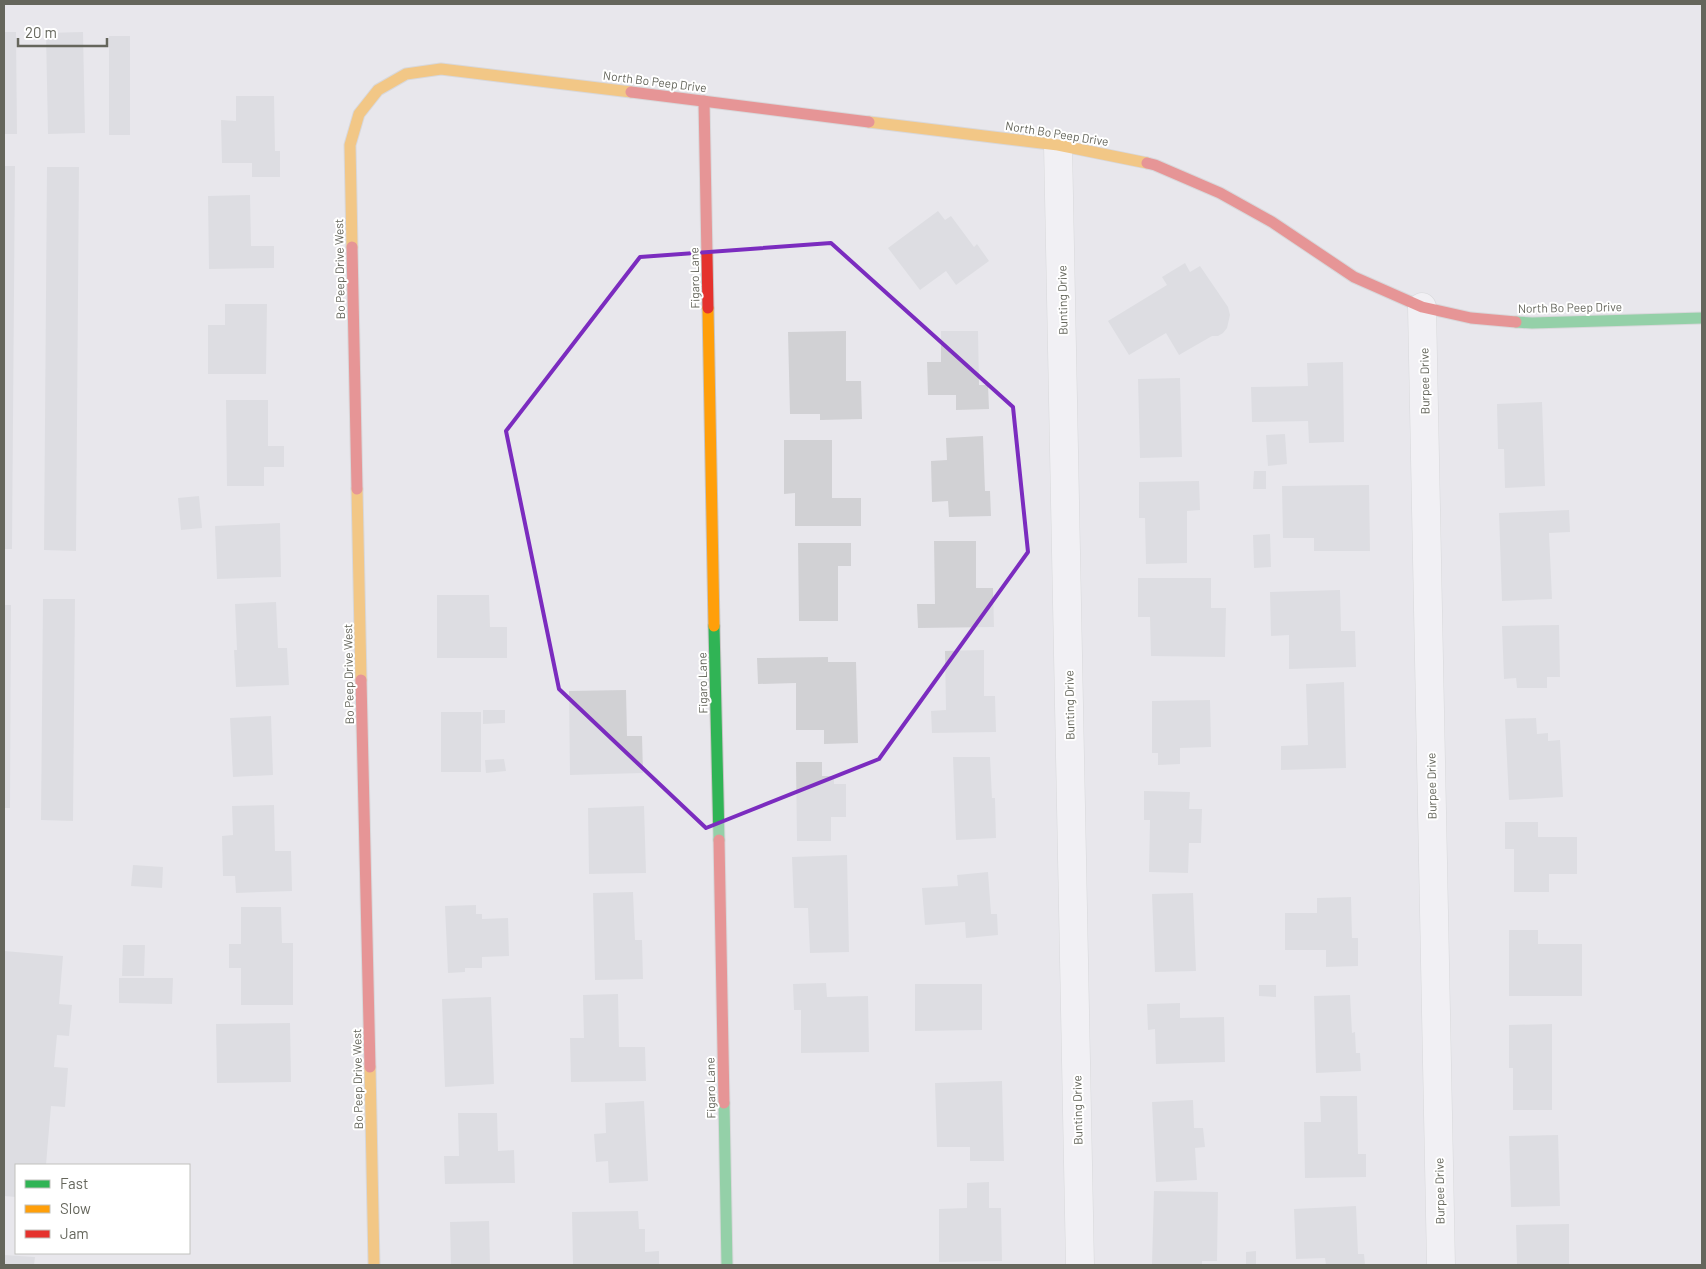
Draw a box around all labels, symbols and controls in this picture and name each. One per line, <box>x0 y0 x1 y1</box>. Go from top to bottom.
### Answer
scale bar <box>18 15 106 47</box>
text: 20 m <box>25 23 57 41</box>
street label: North Bo Peep Drive <box>602 68 708 94</box>
street label: North Bo Peep Drive <box>1004 118 1110 148</box>
street label: Bo Peep Drive West <box>331 219 347 319</box>
street label: Figaro Lane <box>686 247 702 309</box>
street label: Bunting Drive <box>1054 265 1070 335</box>
street label: North Bo Peep Drive <box>1518 299 1622 315</box>
street label: Burpee Drive <box>1416 348 1432 414</box>
street label: Bo Peep Drive West <box>340 624 356 724</box>
street label: Figaro Lane <box>694 652 710 714</box>
street label: Bunting Drive <box>1061 670 1077 740</box>
street label: Burpee Drive <box>1423 753 1439 819</box>
street label: Bo Peep Drive West <box>349 1029 365 1129</box>
street label: Figaro Lane <box>702 1057 718 1119</box>
street label: Bunting Drive <box>1069 1075 1085 1145</box>
street label: Burpee Drive <box>1431 1158 1447 1224</box>
legend <box>15 1164 190 1254</box>
text: Fast <box>60 1174 88 1192</box>
text: Slow <box>60 1199 91 1217</box>
text: Jam <box>60 1224 89 1242</box>

